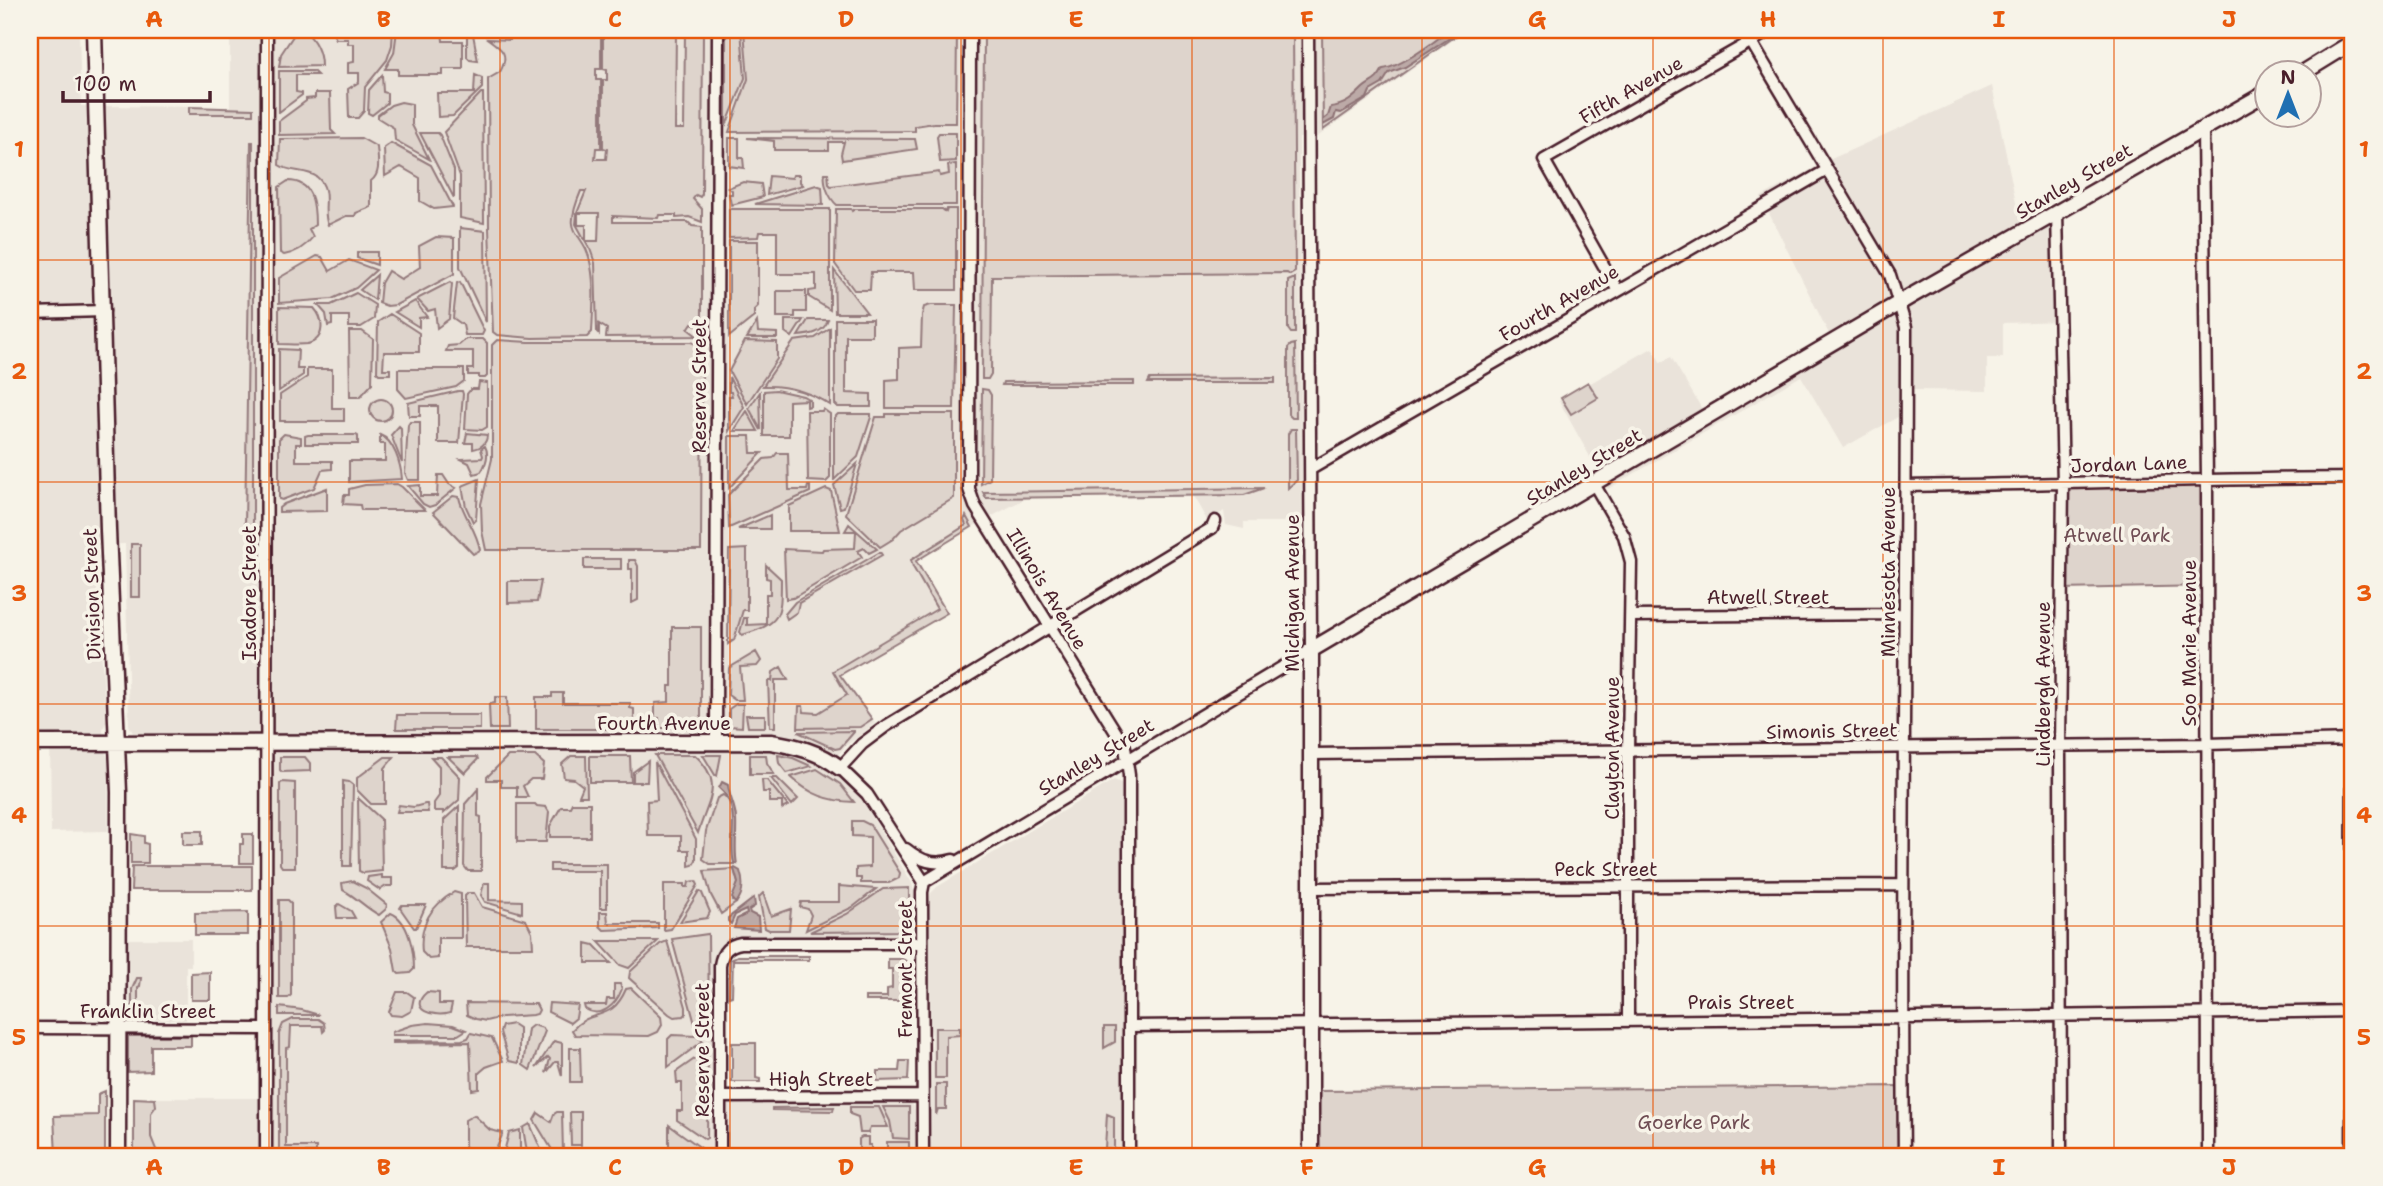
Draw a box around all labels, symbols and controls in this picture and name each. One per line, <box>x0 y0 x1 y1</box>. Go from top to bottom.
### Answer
text: A <box>145 4 163 34</box>
text: B <box>377 4 391 34</box>
text: C <box>608 4 622 34</box>
text: D <box>838 4 854 34</box>
text: E <box>1068 4 1084 34</box>
text: F <box>1300 4 1314 34</box>
text: G <box>1528 4 1547 34</box>
text: H <box>1760 4 1776 34</box>
text: I <box>1993 4 2006 34</box>
text: J <box>2222 4 2236 34</box>
street label: Fifth Avenue <box>1575 50 1687 130</box>
scale bar <box>63 60 210 104</box>
north arrow <box>2254 60 2324 130</box>
text: N <box>2280 65 2296 90</box>
text: 100 m <box>74 70 137 98</box>
text: 1 <box>14 134 24 164</box>
text: 1 <box>2359 134 2369 164</box>
street label: Stanley Street <box>2011 137 2137 225</box>
street label: Fourth Avenue <box>1495 259 1623 347</box>
street label: Reserve Street <box>687 319 712 453</box>
text: 2 <box>11 356 27 386</box>
text: 2 <box>2356 356 2372 386</box>
street label: Stanley Street <box>1521 423 1647 511</box>
street label: Jordan Lane <box>2070 449 2188 479</box>
street label: Minnesota Avenue <box>1876 487 1901 657</box>
street label: Michigan Avenue <box>1280 514 1305 672</box>
park label: Atwell Park <box>2063 523 2171 548</box>
street label: Illinois Avenue <box>1001 524 1093 654</box>
street label: Isadore Street <box>237 526 262 660</box>
street label: Division Street <box>77 527 107 661</box>
street label: Soo Marie Avenue <box>2177 559 2202 727</box>
text: 3 <box>11 578 27 608</box>
text: 3 <box>2356 578 2372 608</box>
street label: Atwell Street <box>1707 585 1829 610</box>
street label: Lindbergh Avenue <box>2031 601 2056 767</box>
street label: Clayton Avenue <box>1600 676 1625 820</box>
street label: Fourth Avenue <box>597 711 731 736</box>
street label: Stanley Street <box>1033 713 1159 801</box>
street label: Simonis Street <box>1766 717 1898 745</box>
text: 4 <box>11 800 27 830</box>
text: 4 <box>2356 800 2372 830</box>
street label: Peck Street <box>1554 857 1658 882</box>
street label: Fremont Street <box>893 900 918 1038</box>
street label: Reserve Street <box>690 983 715 1117</box>
street label: Prais Street <box>1688 990 1794 1015</box>
street label: Franklin Street <box>80 999 216 1024</box>
text: 5 <box>12 1022 26 1052</box>
text: 5 <box>2357 1022 2371 1052</box>
street label: High Street <box>769 1067 873 1092</box>
park label: Goerke Park <box>1638 1110 1750 1135</box>
text: A <box>145 1152 163 1182</box>
text: B <box>377 1152 391 1182</box>
text: C <box>608 1152 622 1182</box>
text: D <box>838 1152 854 1182</box>
text: E <box>1068 1152 1084 1182</box>
text: F <box>1300 1152 1314 1182</box>
text: G <box>1528 1152 1547 1182</box>
text: H <box>1760 1152 1776 1182</box>
text: I <box>1993 1152 2006 1182</box>
text: J <box>2222 1152 2236 1182</box>

